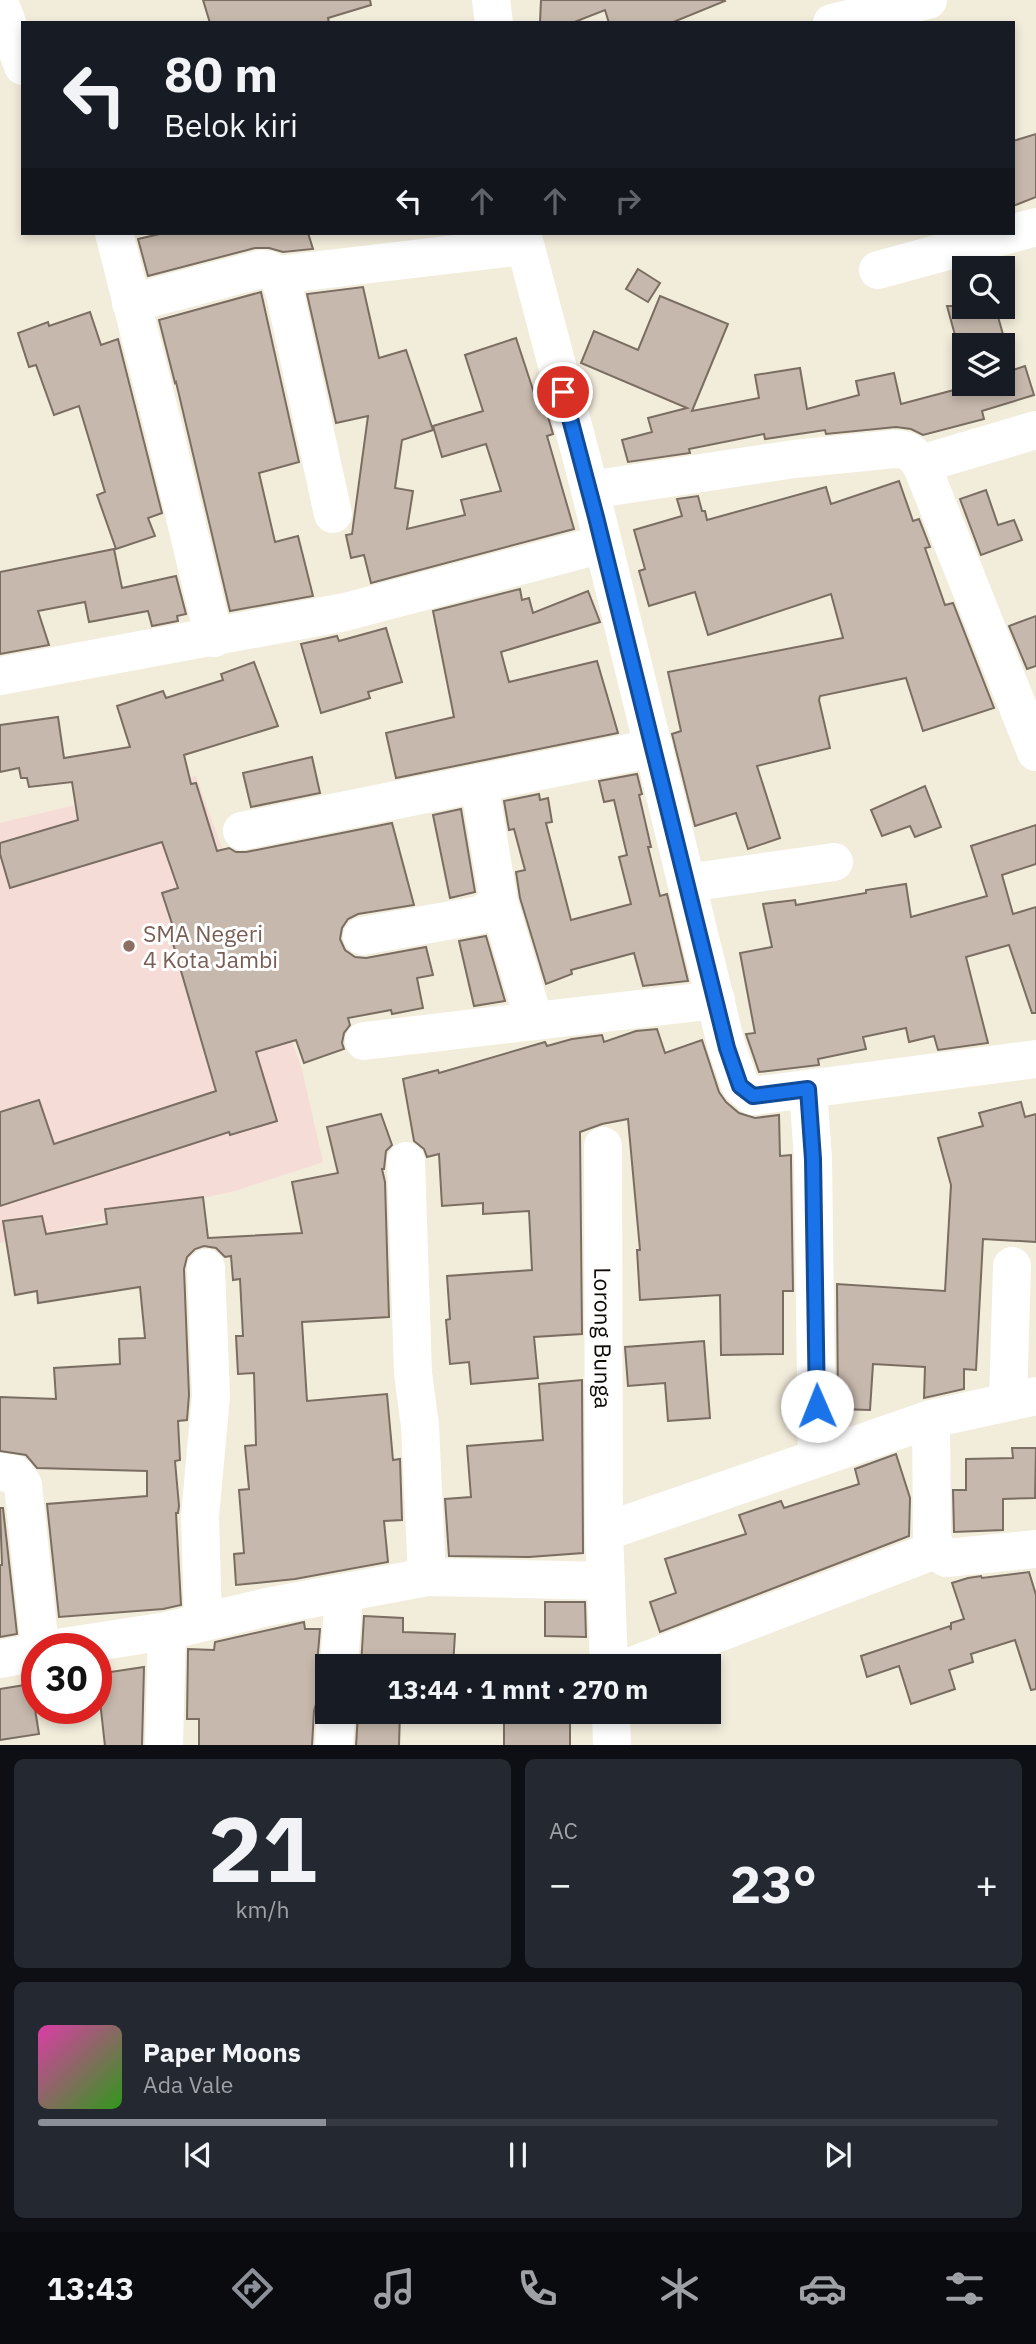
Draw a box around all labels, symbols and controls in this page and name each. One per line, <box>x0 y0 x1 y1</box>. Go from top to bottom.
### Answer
text: 80 m <box>164 42 278 105</box>
icon: left <box>49 49 140 140</box>
text: Belok kiri <box>164 104 298 146</box>
icon: left <box>390 182 428 220</box>
icon: ahead <box>463 182 501 220</box>
icon: ahead <box>536 182 574 220</box>
icon: right <box>609 182 647 220</box>
map controls <box>952 256 1015 396</box>
button: search <box>952 256 1015 319</box>
button: layers <box>952 333 1015 396</box>
pin <box>533 362 593 422</box>
icon: arrive <box>544 373 582 411</box>
place label: SMA Negeri 4 Kota Jambi <box>143 918 278 974</box>
marker: SMA Negeri 4 Kota Jambi <box>121 938 137 954</box>
street label: Lorong Bunga <box>588 1267 619 1409</box>
position arrow <box>780 1369 854 1443</box>
speed limit sign: 30 <box>21 1633 112 1724</box>
text: 13:44 · 1 mnt · 270 m <box>388 1672 648 1706</box>
text: 21 <box>208 1789 317 1907</box>
text: AC <box>549 1815 578 1845</box>
text: 23° <box>730 1850 817 1917</box>
text: − <box>549 1859 572 1908</box>
text: + <box>975 1859 998 1908</box>
text: km/h <box>235 1894 290 1924</box>
text: Paper Moons <box>143 2035 301 2069</box>
text: Ada Vale <box>143 2069 233 2099</box>
icon: previous <box>179 2136 217 2174</box>
icon: pause <box>499 2136 537 2174</box>
icon: next <box>819 2136 857 2174</box>
icon: directions <box>228 2264 277 2313</box>
icon: music <box>370 2264 419 2313</box>
icon: phone <box>513 2264 562 2313</box>
icon: climate <box>655 2264 704 2313</box>
icon: car <box>798 2264 847 2313</box>
icon: filters <box>940 2264 989 2313</box>
text: 13:43 <box>47 2267 134 2309</box>

